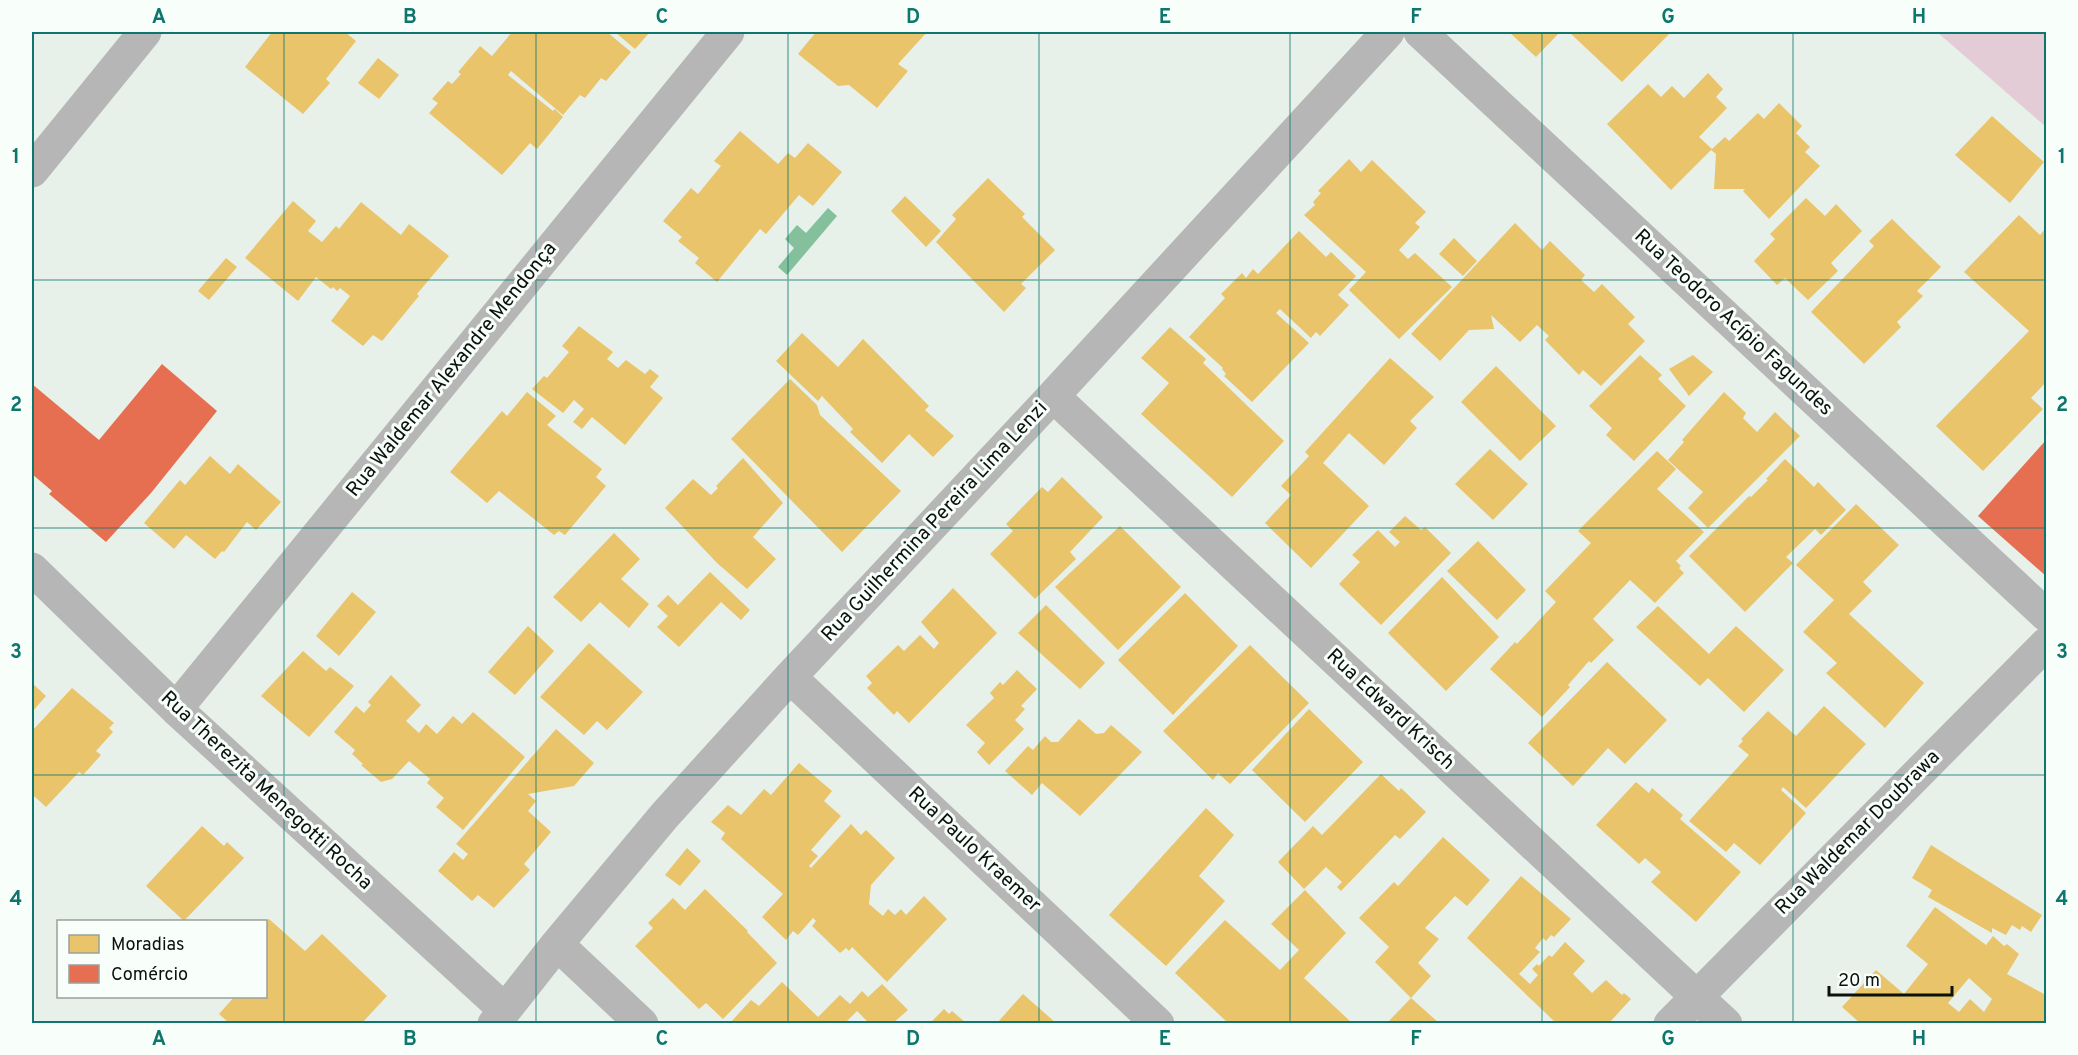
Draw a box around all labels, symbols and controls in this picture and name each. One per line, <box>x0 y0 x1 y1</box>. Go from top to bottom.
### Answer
text: A <box>152 5 166 31</box>
text: B <box>403 5 417 31</box>
text: C <box>656 5 668 31</box>
text: D <box>906 5 920 31</box>
text: E <box>1159 5 1171 31</box>
text: F <box>1410 5 1422 31</box>
text: G <box>1661 5 1675 31</box>
text: H <box>1912 5 1926 31</box>
text: 1 <box>12 145 20 171</box>
text: 1 <box>2058 145 2066 171</box>
street label: Rua Teodoro Acípio Fagundes <box>1628 224 1838 422</box>
street label: Rua Waldemar Alexandre Mendonça <box>341 237 563 503</box>
text: 2 <box>10 393 22 419</box>
text: 2 <box>2056 393 2068 419</box>
street label: Rua Guilhermina Pereira Lima Lenzi <box>816 396 1054 648</box>
text: 3 <box>10 640 22 666</box>
text: 3 <box>2056 640 2068 666</box>
street label: Rua Edward Krisch <box>1320 644 1460 776</box>
street label: Rua Therezita Menegotti Rocha <box>154 686 378 896</box>
street label: Rua Waldemar Doubrawa <box>1770 745 1946 921</box>
street label: Rua Paulo Kraemer <box>902 781 1046 919</box>
text: 4 <box>10 887 22 913</box>
text: 4 <box>2056 887 2068 913</box>
legend <box>57 920 267 998</box>
text: Moradias <box>111 934 184 957</box>
scale bar <box>1829 959 1952 997</box>
text: Comércio <box>111 964 188 987</box>
text: 20 m <box>1838 970 1880 993</box>
text: A <box>152 1027 166 1053</box>
text: B <box>403 1027 417 1053</box>
text: C <box>656 1027 668 1053</box>
text: D <box>906 1027 920 1053</box>
text: E <box>1159 1027 1171 1053</box>
text: F <box>1410 1027 1422 1053</box>
text: G <box>1661 1027 1675 1053</box>
text: H <box>1912 1027 1926 1053</box>

